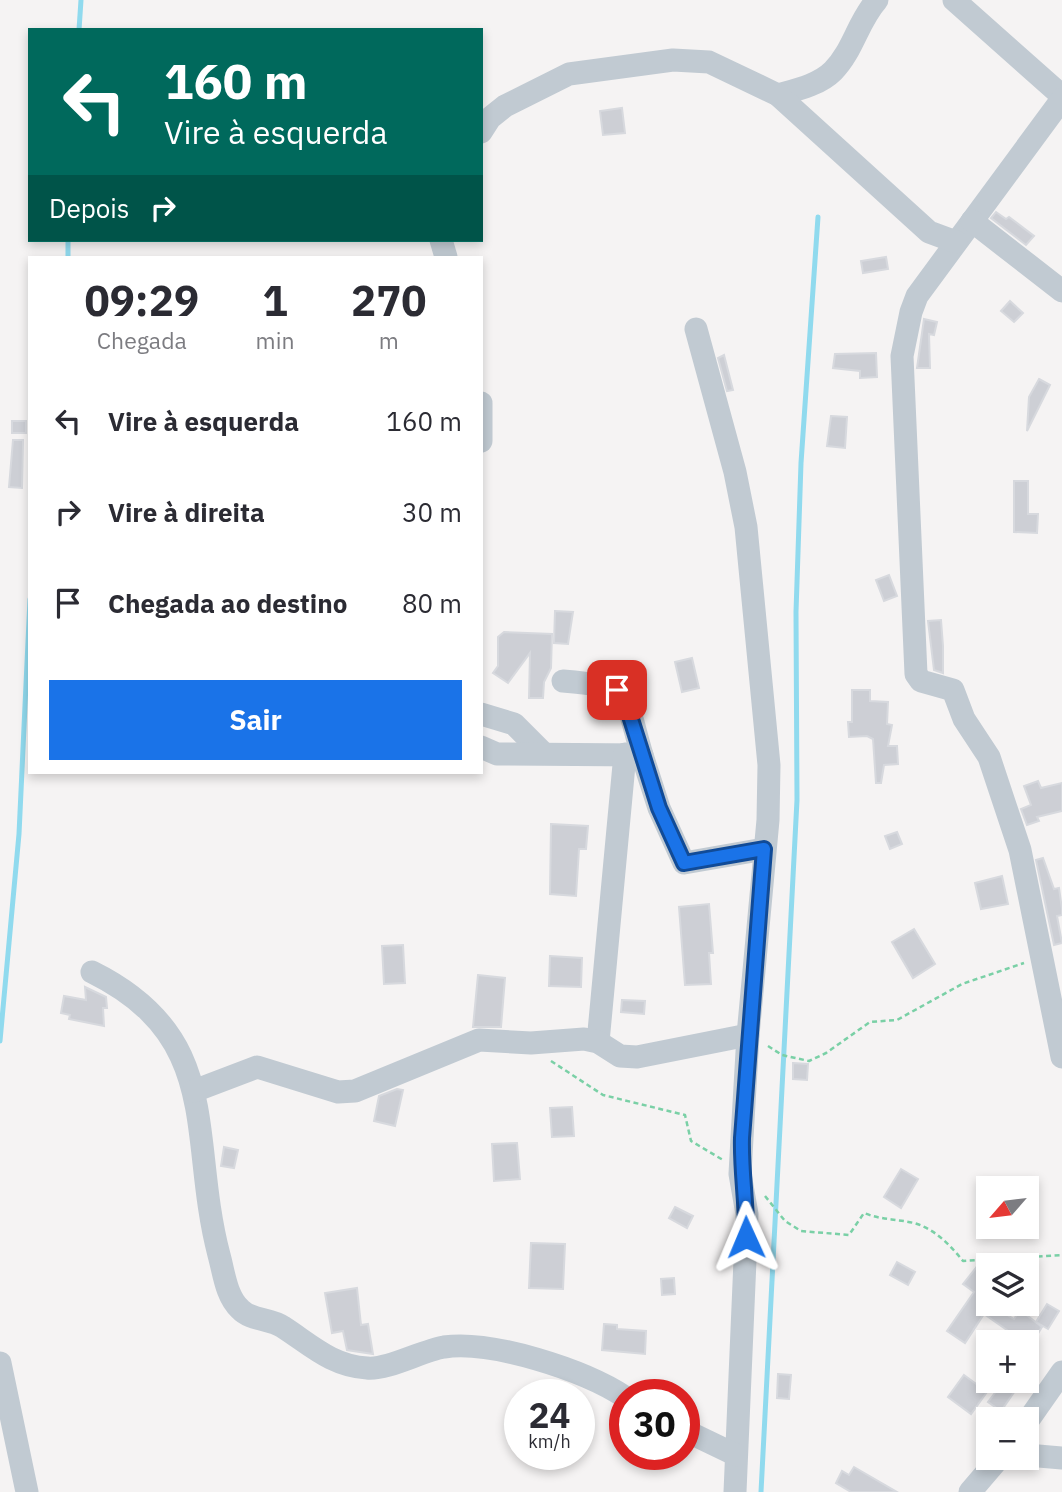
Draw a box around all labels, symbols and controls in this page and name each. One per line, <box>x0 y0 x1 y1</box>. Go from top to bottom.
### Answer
text: 160 m <box>164 49 308 112</box>
icon: left <box>49 56 140 147</box>
text: Vire à esquerda <box>164 111 388 153</box>
icon: right <box>144 189 182 227</box>
text: Depois <box>49 191 130 225</box>
text: 09:29 <box>84 273 199 328</box>
text: 1 <box>262 273 288 328</box>
text: 270 <box>351 273 427 328</box>
text: Chegada <box>97 325 187 355</box>
text: min <box>256 325 294 355</box>
text: m <box>379 325 399 355</box>
icon: left <box>49 402 87 440</box>
text: Vire à esquerda <box>108 404 299 438</box>
text: 160 m <box>386 404 462 438</box>
icon: right <box>49 493 87 531</box>
text: Vire à direita <box>108 495 265 529</box>
text: 30 m <box>402 495 462 529</box>
icon: arrive <box>49 584 87 622</box>
text: Chegada ao destino <box>108 586 347 620</box>
text: 80 m <box>402 586 462 620</box>
pin <box>587 660 647 720</box>
icon: arrive <box>598 671 636 709</box>
button: Sair <box>49 680 462 760</box>
north arrow <box>976 1176 1040 1239</box>
map controls <box>976 1176 1039 1470</box>
position arrow <box>709 1200 783 1274</box>
button: layers <box>976 1253 1039 1316</box>
button: + <box>976 1330 1039 1393</box>
speed limit sign: 30 <box>609 1379 700 1470</box>
text: 24 <box>528 1392 571 1438</box>
button: − <box>976 1407 1039 1470</box>
text: km/h <box>528 1430 571 1453</box>

